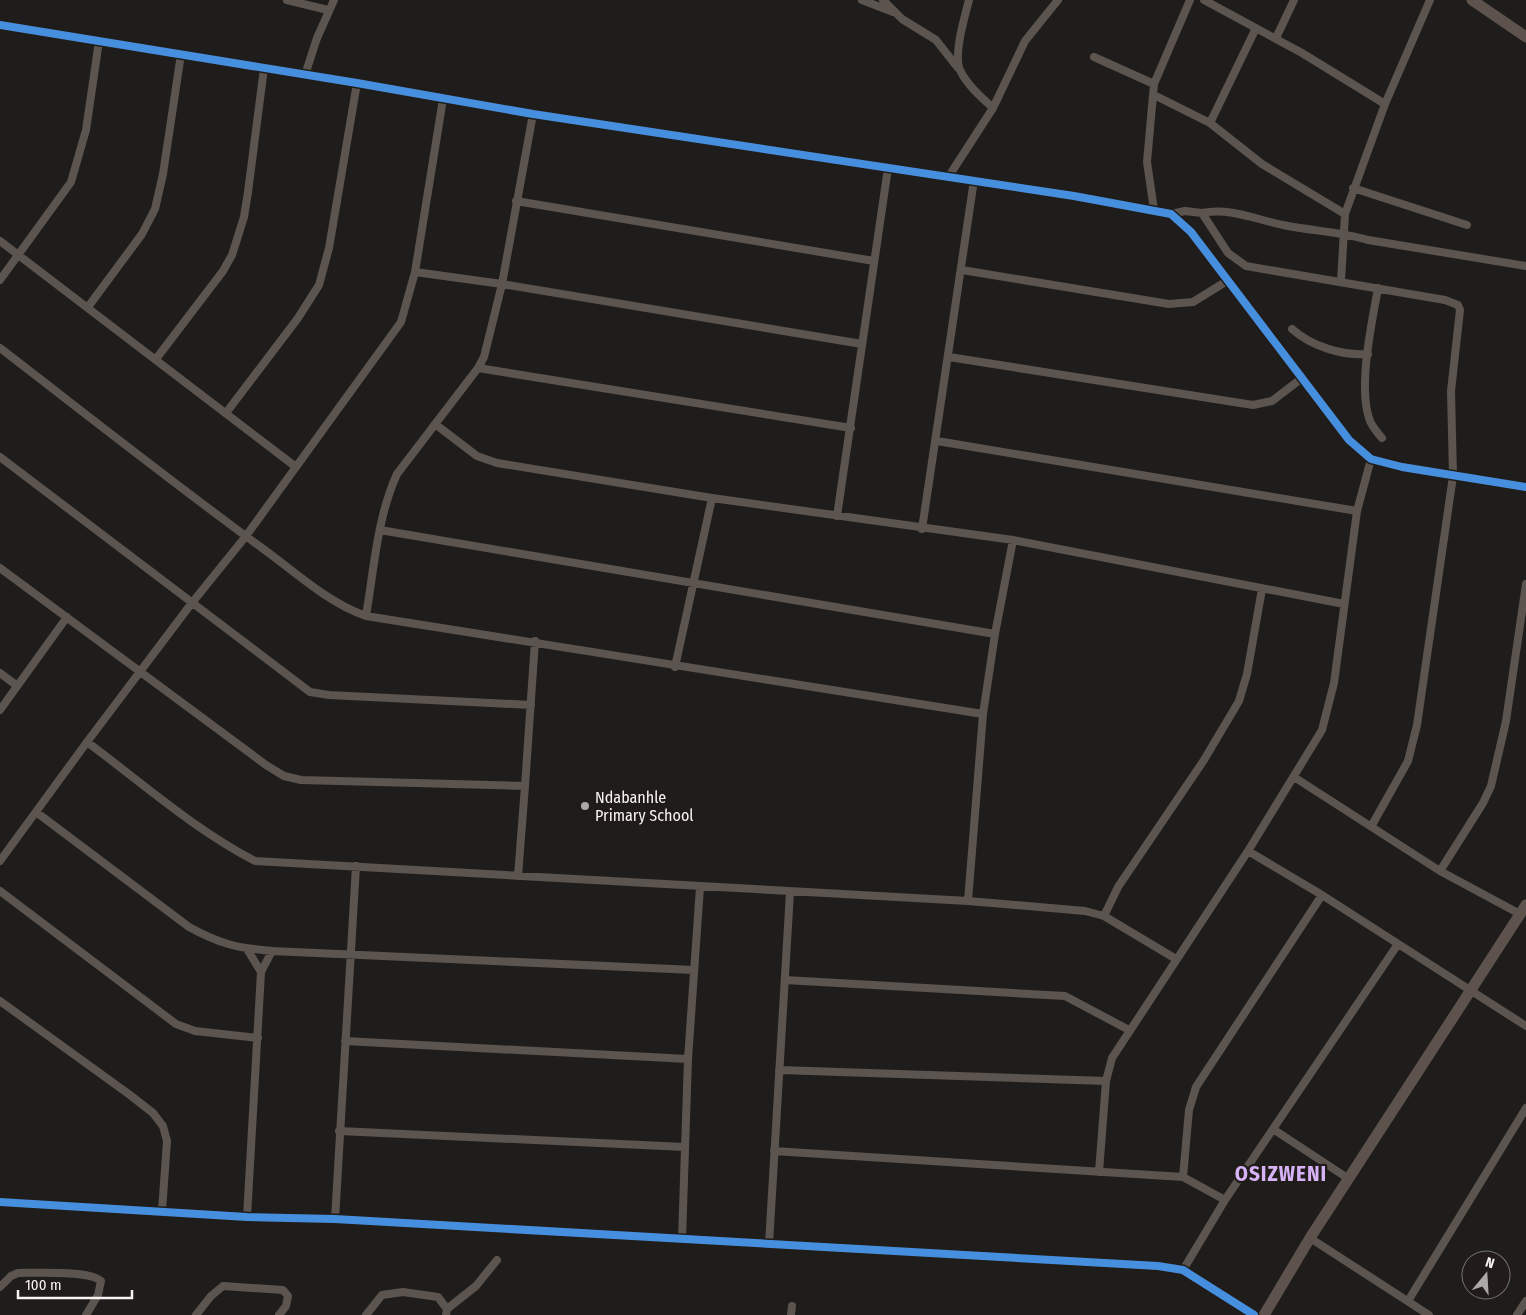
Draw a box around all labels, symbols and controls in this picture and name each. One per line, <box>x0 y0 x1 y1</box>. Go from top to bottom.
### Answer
place label: Ndabanhle Primary School <box>595 788 694 825</box>
marker: Ndabanhle Primary School <box>579 800 591 812</box>
district label: OSIZWENI <box>1235 1161 1327 1187</box>
north arrow <box>1461 1250 1511 1300</box>
text: N <box>1483 1254 1496 1272</box>
scale bar <box>18 1268 131 1300</box>
text: 100 m <box>25 1276 62 1294</box>

